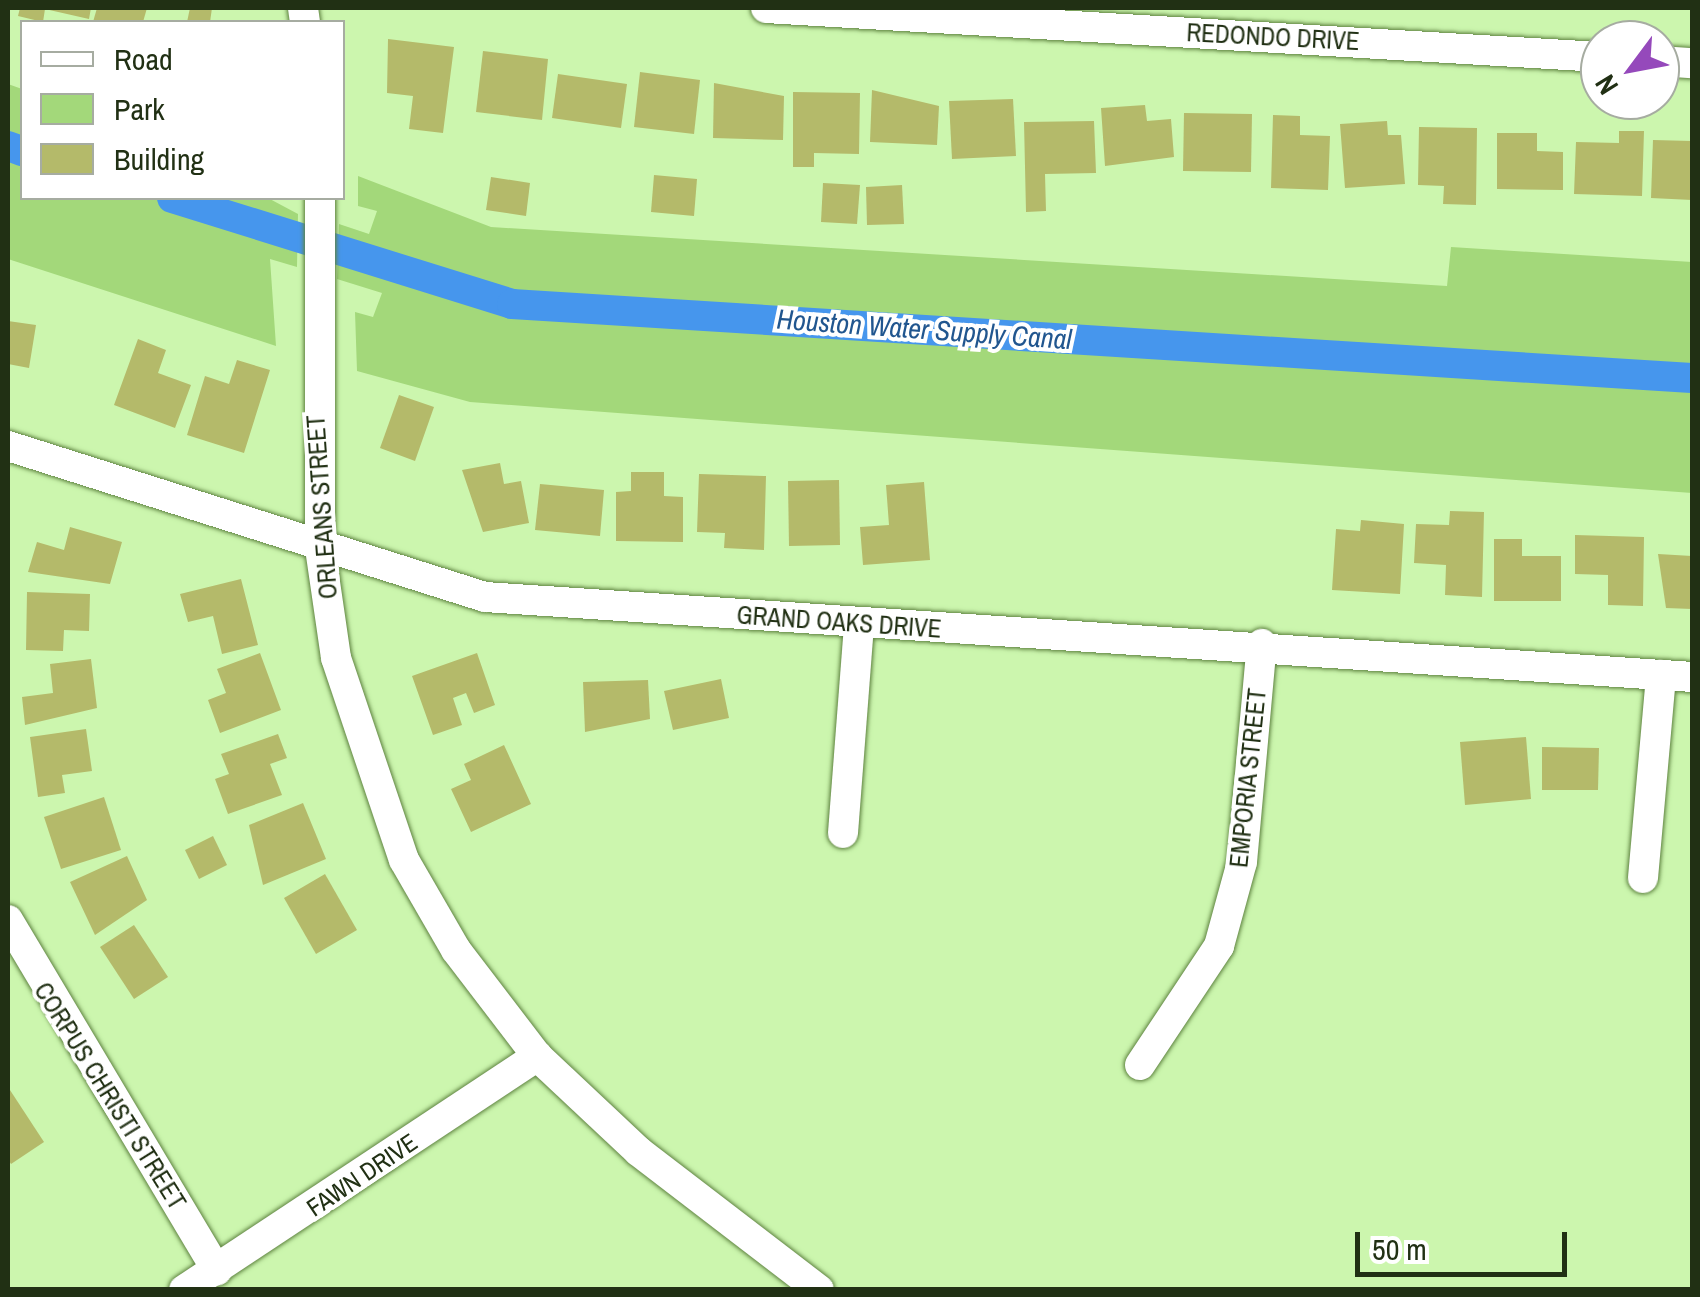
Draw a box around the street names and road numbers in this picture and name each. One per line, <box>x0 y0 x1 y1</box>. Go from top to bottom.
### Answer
street label: REDONDO DRIVE <box>1186 17 1360 57</box>
street label: ORLEANS STREET <box>301 414 343 600</box>
street label: GRAND OAKS DRIVE <box>736 600 942 644</box>
street label: EMPORIA STREET <box>1224 686 1272 870</box>
street label: CORPUS CHRISTI STREET <box>28 977 192 1215</box>
street label: FAWN DRIVE <box>301 1127 423 1223</box>

